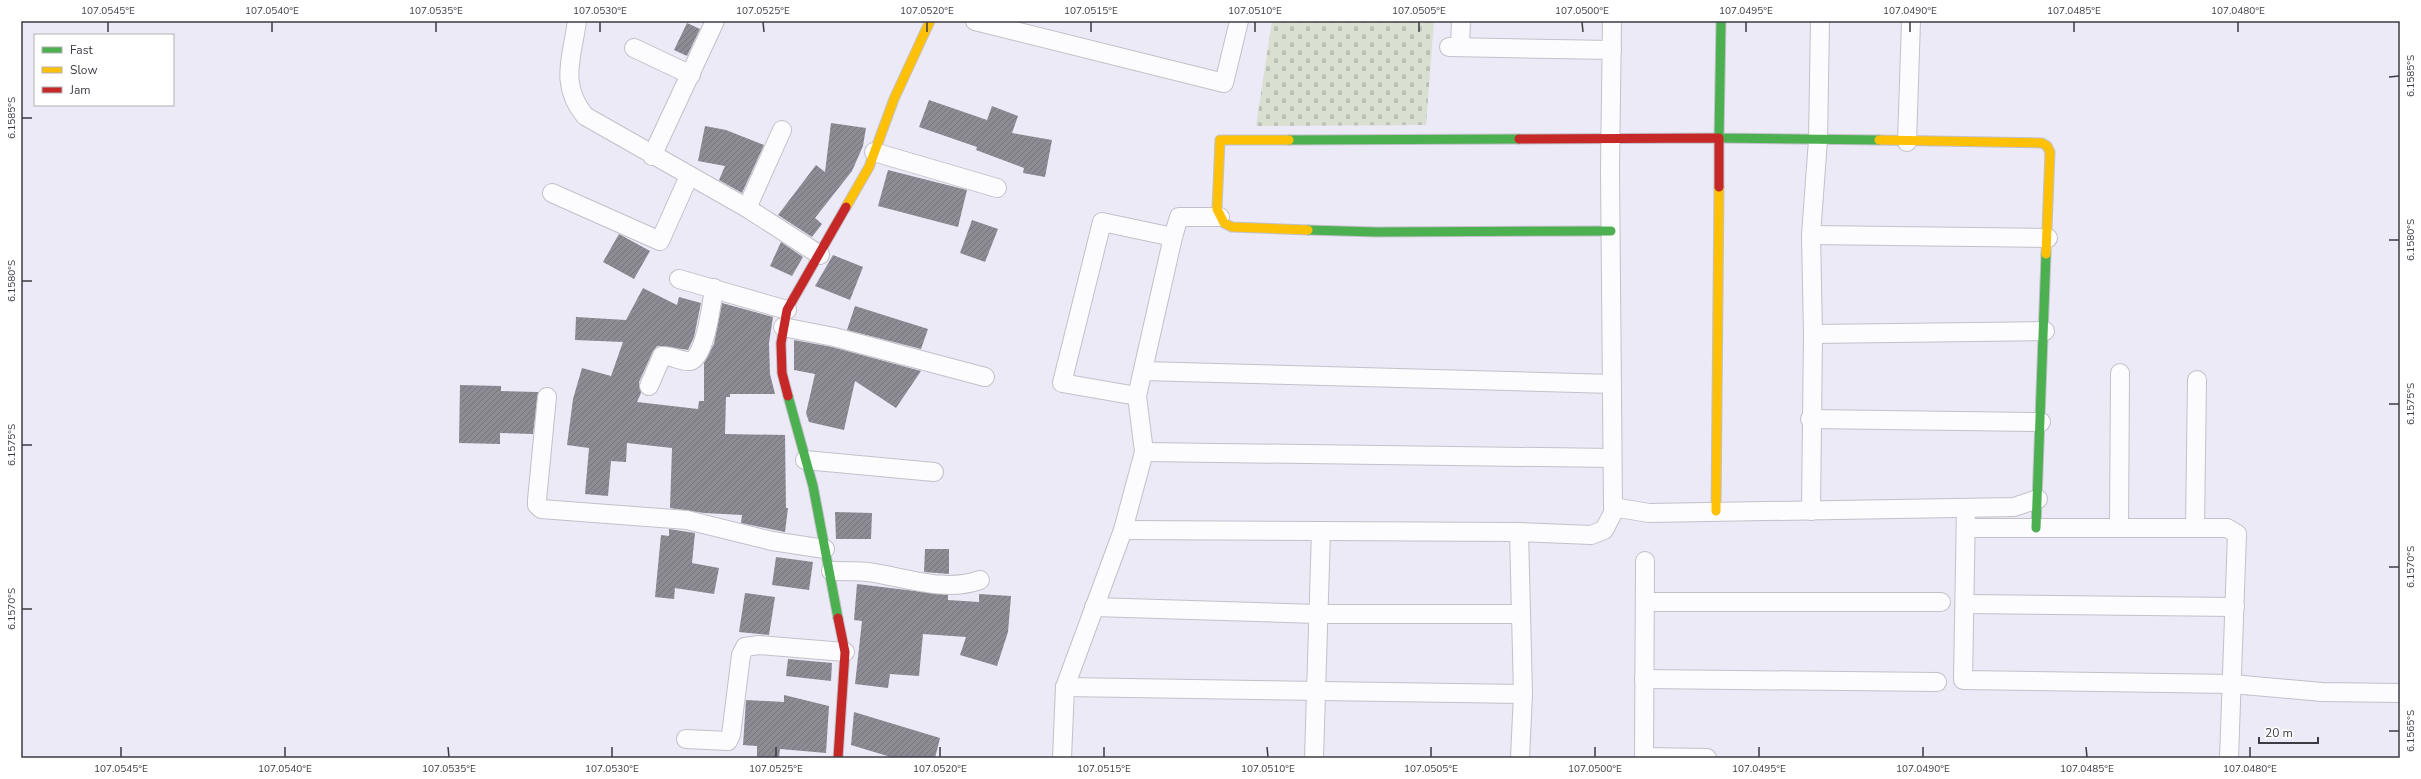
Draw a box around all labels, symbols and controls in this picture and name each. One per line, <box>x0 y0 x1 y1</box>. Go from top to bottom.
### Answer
text: 107.0545°E <box>81 4 135 18</box>
text: 107.0540°E <box>245 4 299 18</box>
text: 107.0535°E <box>409 4 463 18</box>
text: 107.0530°E <box>573 4 627 18</box>
text: 107.0525°E <box>736 4 790 18</box>
text: 107.0520°E <box>900 4 954 18</box>
text: 107.0515°E <box>1064 4 1118 18</box>
text: 107.0510°E <box>1228 4 1282 18</box>
text: 107.0505°E <box>1392 4 1446 18</box>
text: 107.0500°E <box>1555 4 1609 18</box>
text: 107.0495°E <box>1719 4 1773 18</box>
text: 107.0490°E <box>1883 4 1937 18</box>
text: 107.0485°E <box>2047 4 2101 18</box>
text: 107.0480°E <box>2211 4 2265 18</box>
legend <box>34 34 174 106</box>
text: Fast <box>70 42 93 58</box>
text: 6.1585°S <box>2404 55 2418 97</box>
text: Slow <box>70 62 98 78</box>
text: Jam <box>69 82 91 98</box>
text: 6.1585°S <box>5 97 19 139</box>
text: 6.1580°S <box>2404 219 2418 261</box>
text: 6.1580°S <box>5 260 19 302</box>
text: 6.1575°S <box>2404 383 2418 425</box>
text: 6.1575°S <box>5 424 19 466</box>
text: 6.1570°S <box>2404 546 2418 588</box>
text: 6.1570°S <box>5 588 19 630</box>
text: 6.1565°S <box>2404 710 2418 752</box>
scale bar <box>2259 719 2318 745</box>
text: 20 m <box>2265 725 2293 741</box>
text: 107.0545°E <box>94 762 148 776</box>
text: 107.0540°E <box>258 762 312 776</box>
text: 107.0535°E <box>422 762 476 776</box>
text: 107.0530°E <box>585 762 639 776</box>
text: 107.0525°E <box>749 762 803 776</box>
text: 107.0520°E <box>913 762 967 776</box>
text: 107.0515°E <box>1077 762 1131 776</box>
text: 107.0510°E <box>1241 762 1295 776</box>
text: 107.0505°E <box>1404 762 1458 776</box>
text: 107.0500°E <box>1568 762 1622 776</box>
text: 107.0495°E <box>1732 762 1786 776</box>
text: 107.0490°E <box>1896 762 1950 776</box>
text: 107.0485°E <box>2060 762 2114 776</box>
text: 107.0480°E <box>2223 762 2277 776</box>

